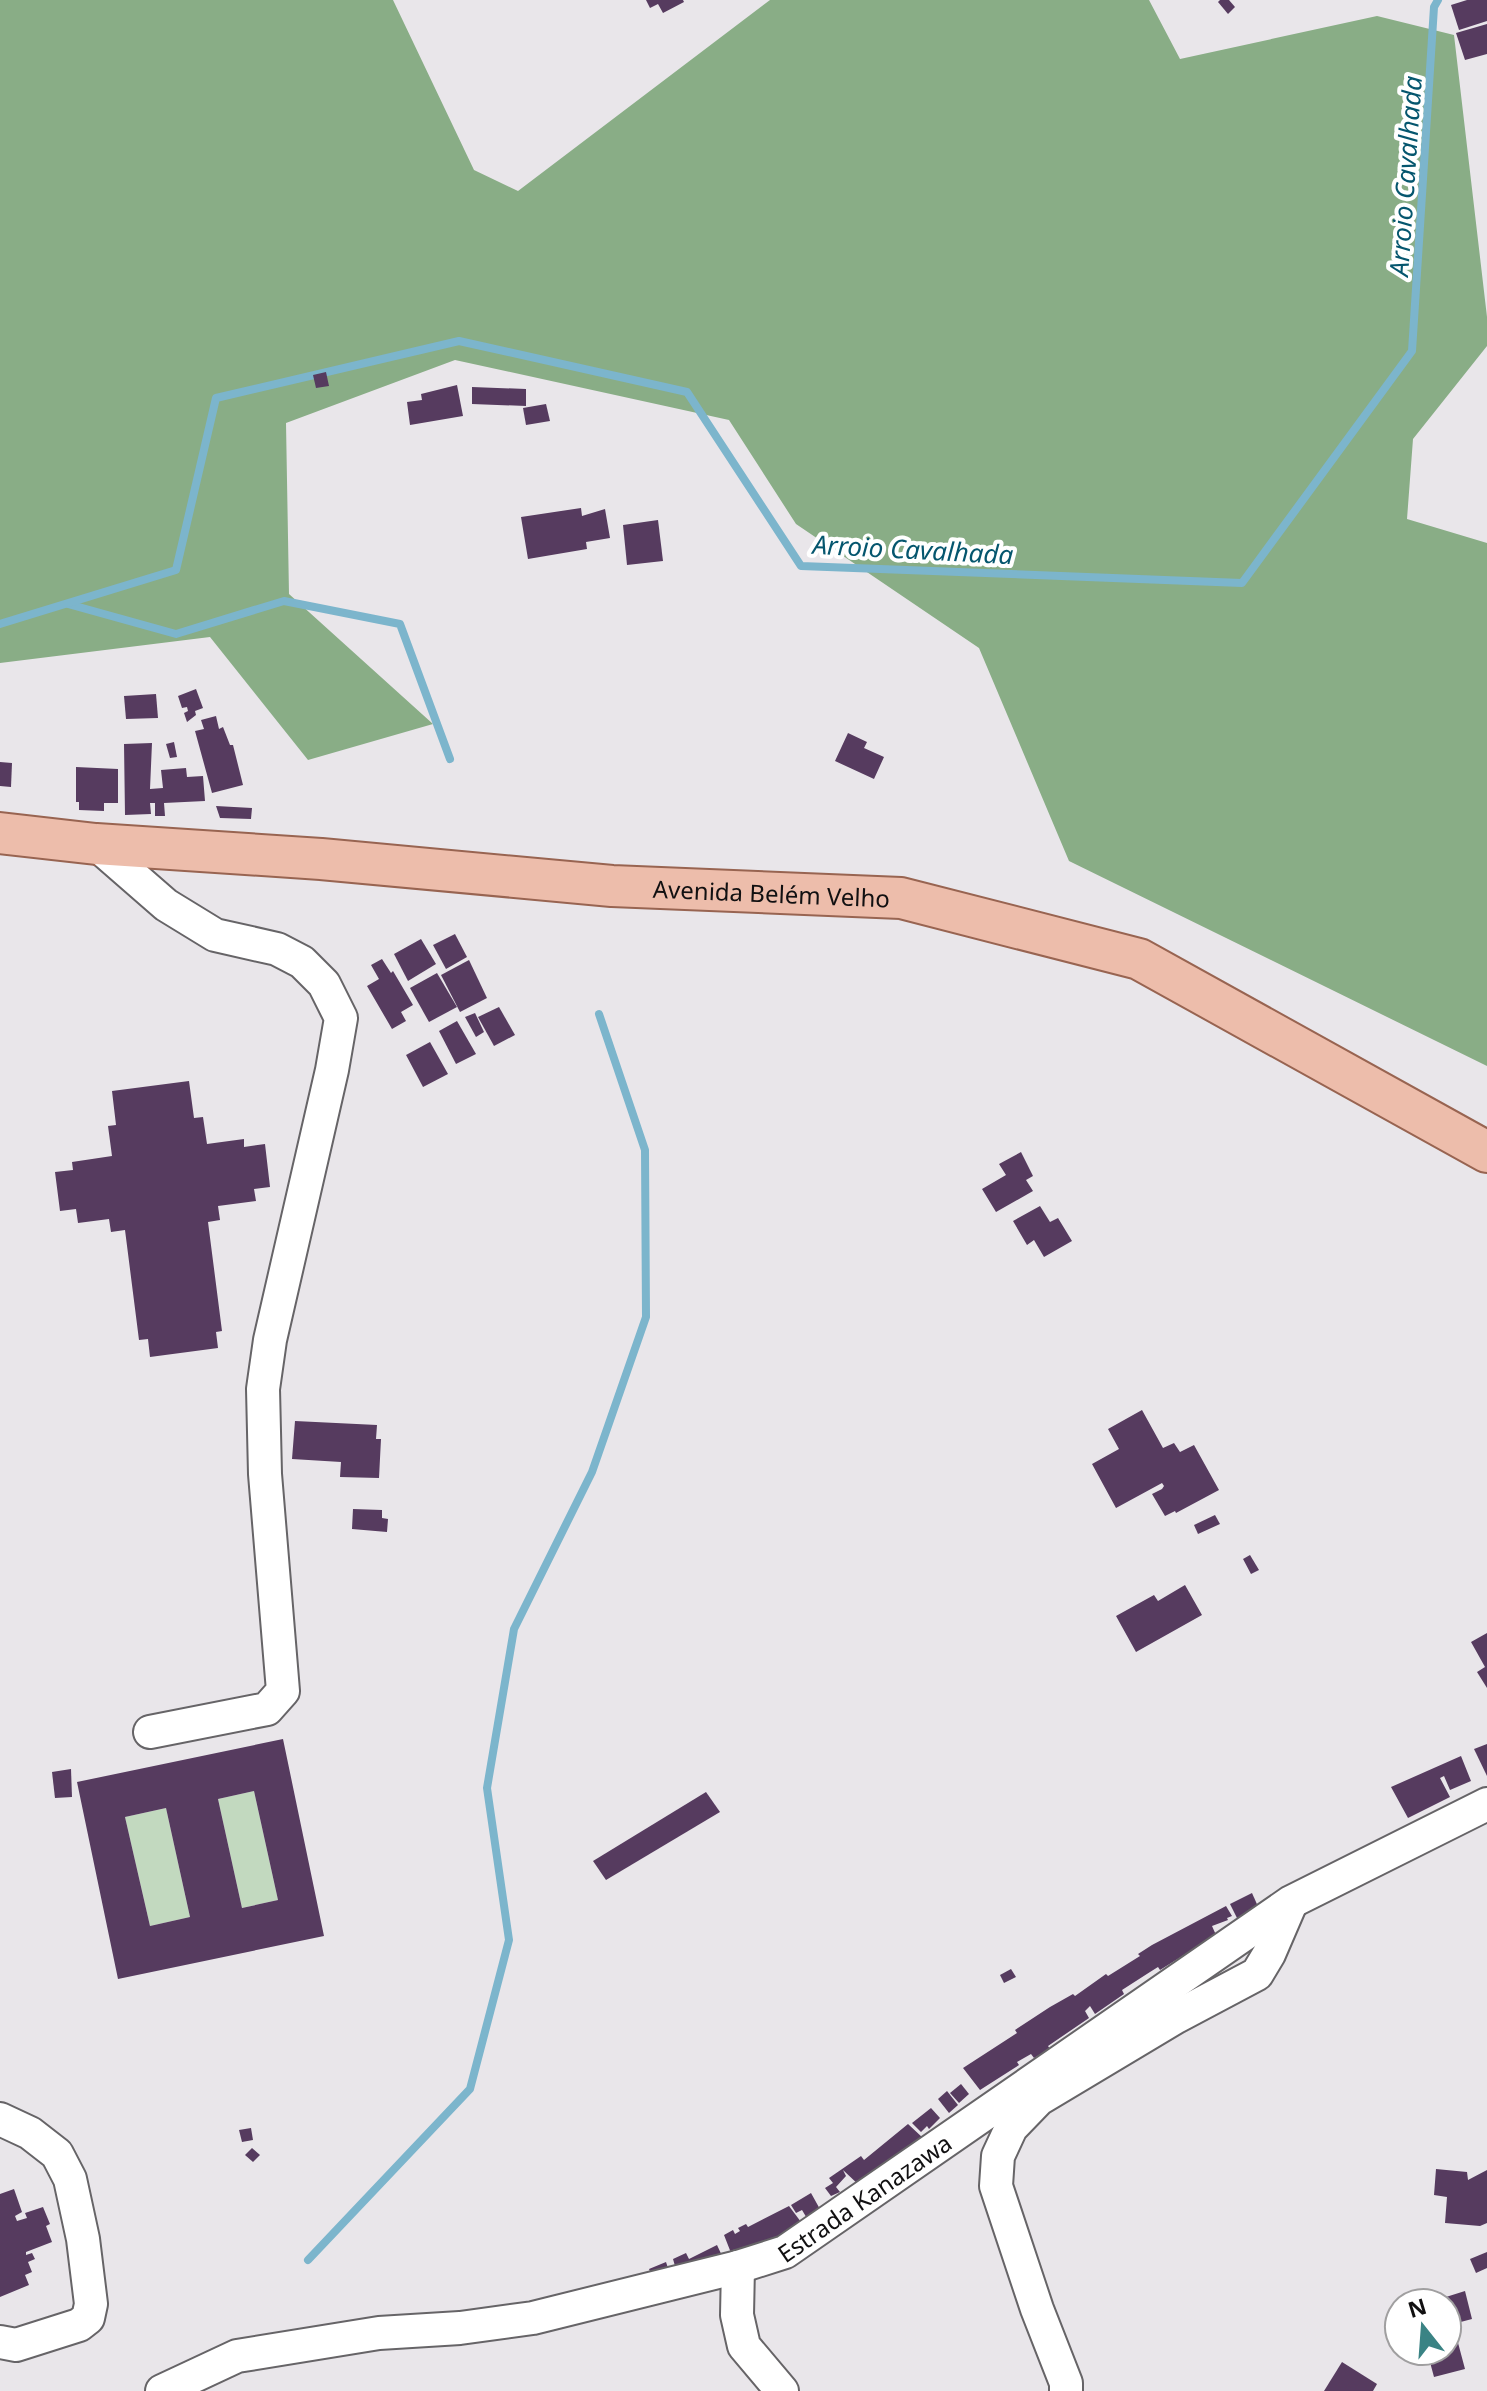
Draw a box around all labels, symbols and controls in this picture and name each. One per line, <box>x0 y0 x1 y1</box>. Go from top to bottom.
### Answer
water label: Arroio Cavalhada <box>1380 74 1430 279</box>
water label: Arroio Cavalhada <box>810 526 1014 572</box>
street label: Avenida Belém Velho <box>652 871 891 914</box>
street label: Estrada Kanazawa <box>770 2126 957 2269</box>
north arrow <box>1383 2287 1463 2367</box>
text: N <box>1404 2290 1430 2324</box>

